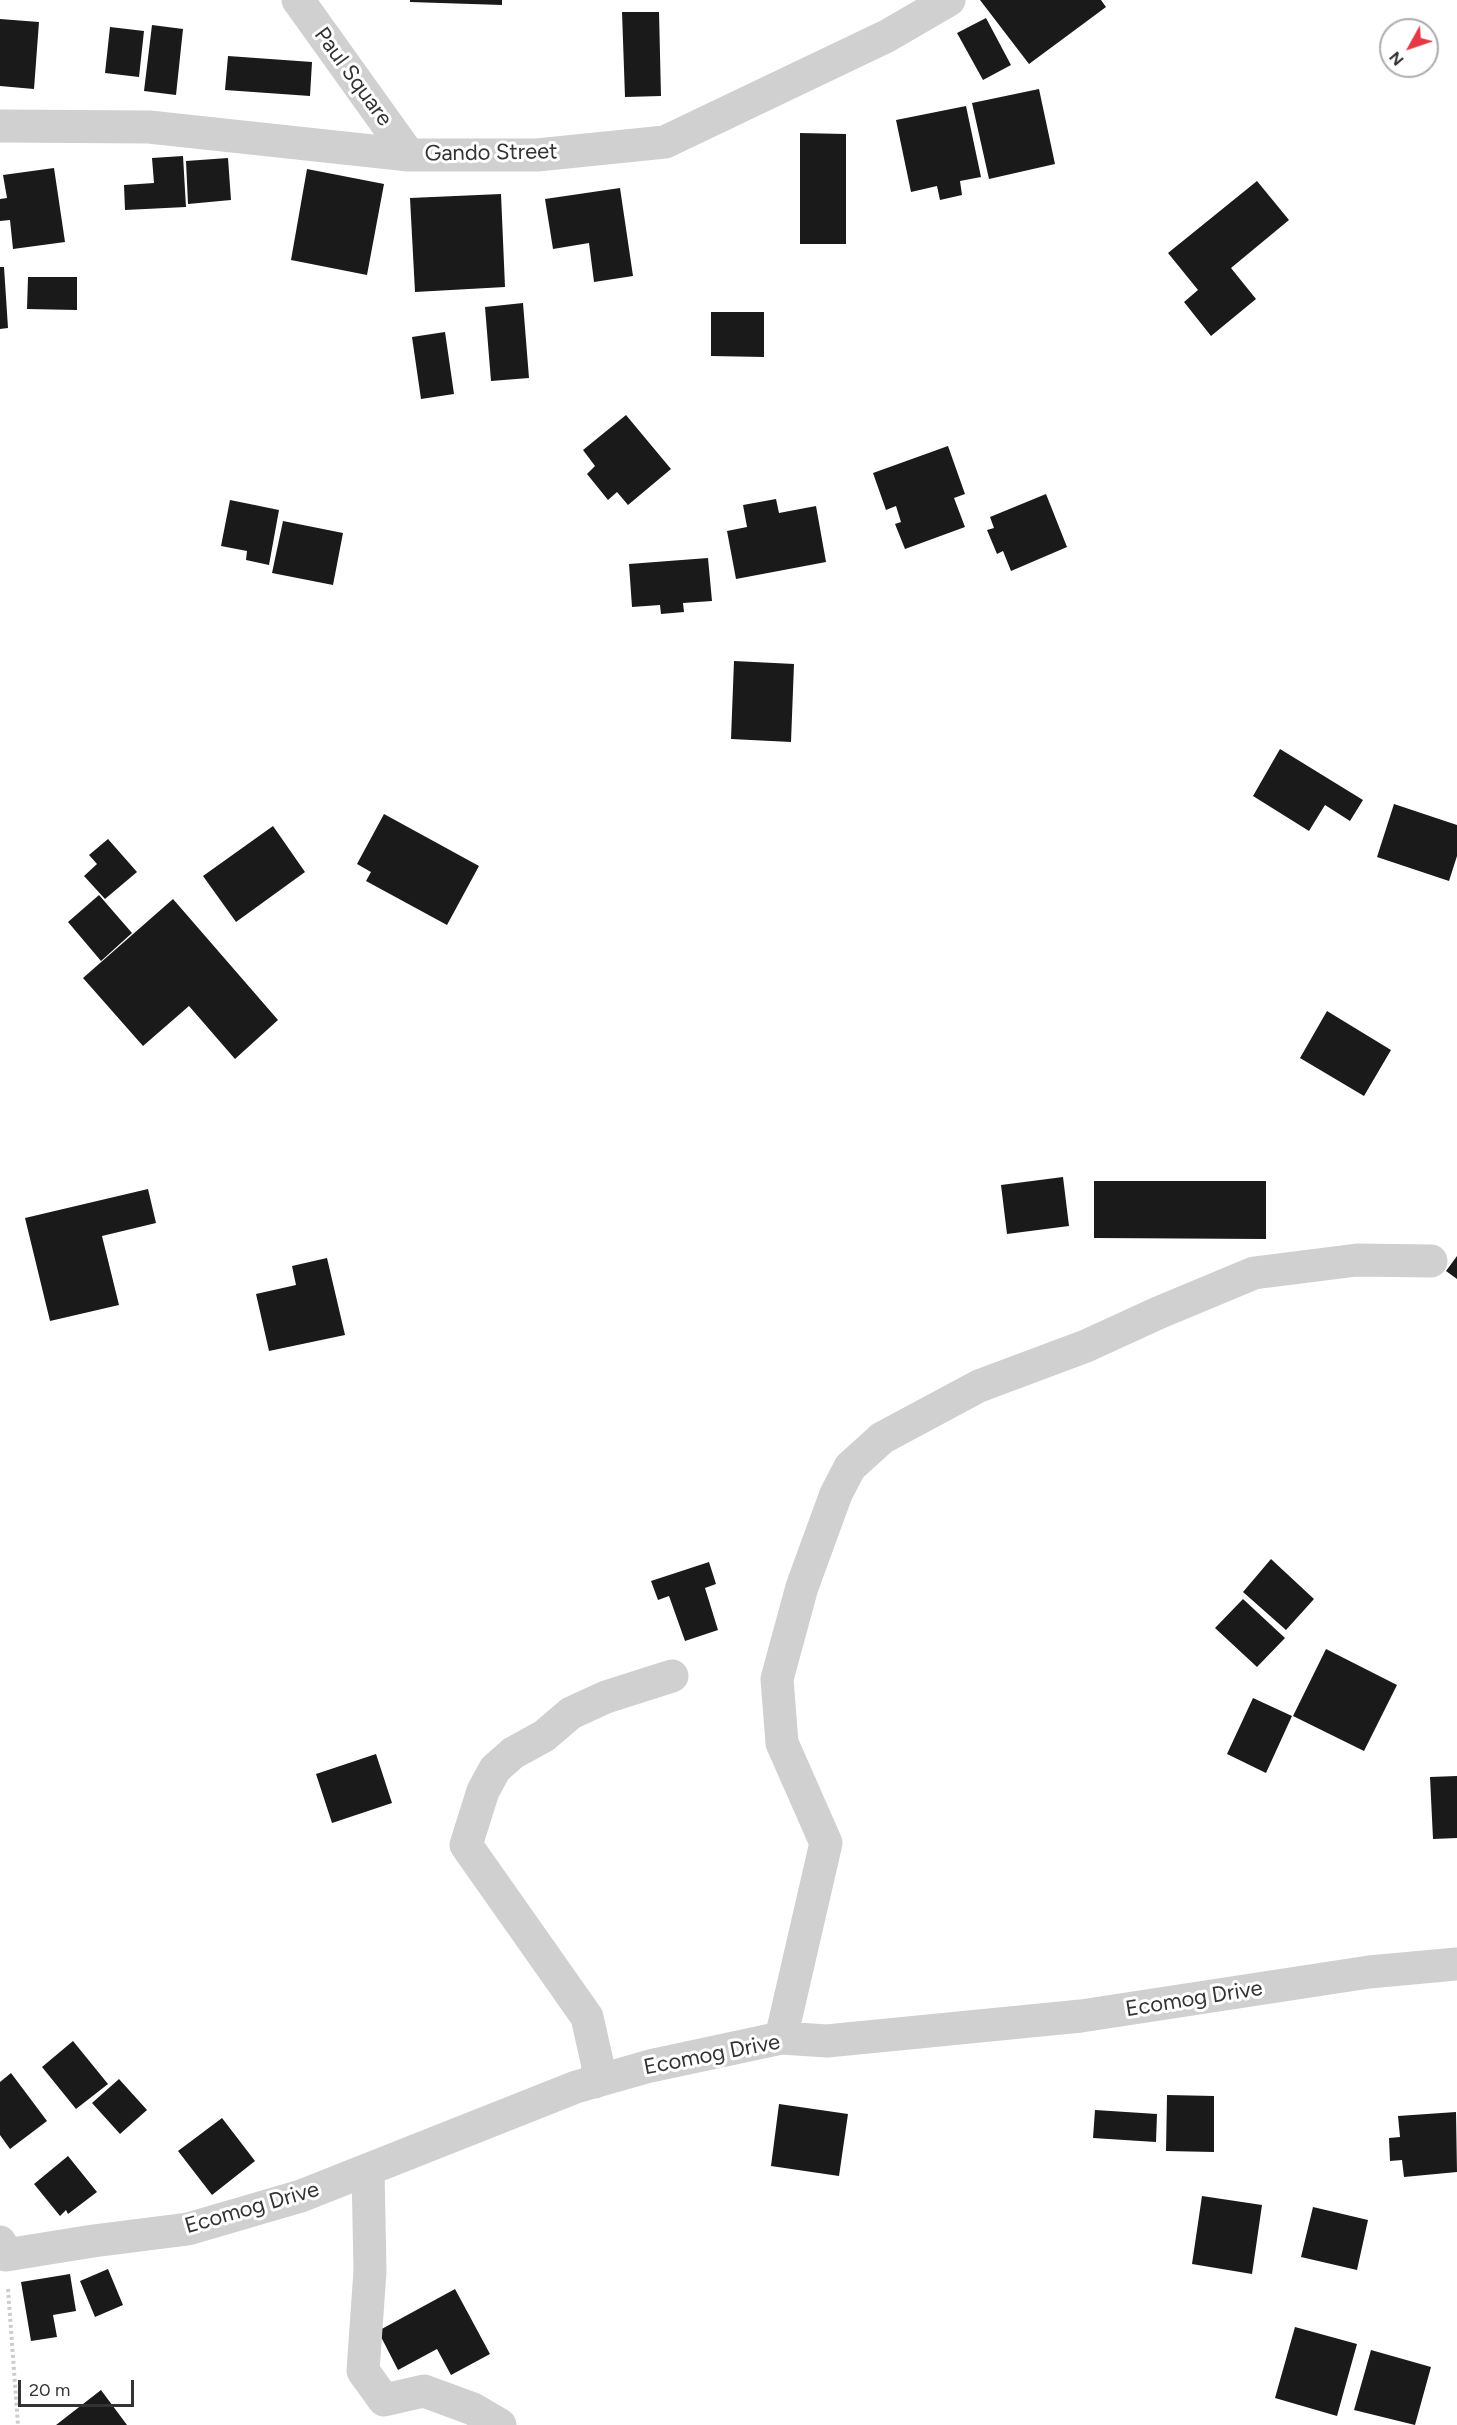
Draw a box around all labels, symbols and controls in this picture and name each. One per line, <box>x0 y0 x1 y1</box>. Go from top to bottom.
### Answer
north arrow <box>1379 18 1439 78</box>
street label: Paul Square <box>308 23 398 131</box>
text: N <box>1385 48 1408 69</box>
street label: Gando Street <box>424 139 558 167</box>
street label: Ecomog Drive <box>1124 1975 1264 2023</box>
street label: Ecomog Drive <box>642 2029 782 2081</box>
street label: Ecomog Drive <box>182 2176 322 2240</box>
scale bar <box>21 2368 136 2406</box>
text: 20 m <box>29 2379 70 2401</box>

